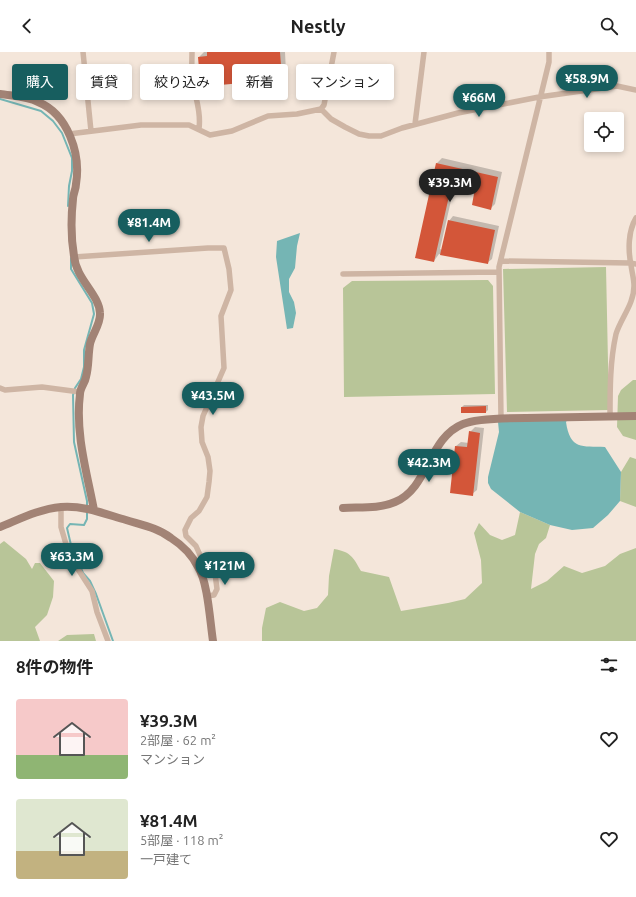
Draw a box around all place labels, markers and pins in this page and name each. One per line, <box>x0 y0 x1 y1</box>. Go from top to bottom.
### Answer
pin: ¥58.9M <box>554 65 620 99</box>
pin: ¥66M <box>455 84 503 118</box>
pin: ¥39.3M <box>417 169 483 203</box>
pin: ¥81.4M <box>116 209 182 243</box>
pin: ¥43.5M <box>180 382 246 416</box>
pin: ¥42.3M <box>396 449 462 483</box>
pin: ¥63.3M <box>39 543 105 577</box>
pin: ¥121M <box>197 552 253 586</box>

